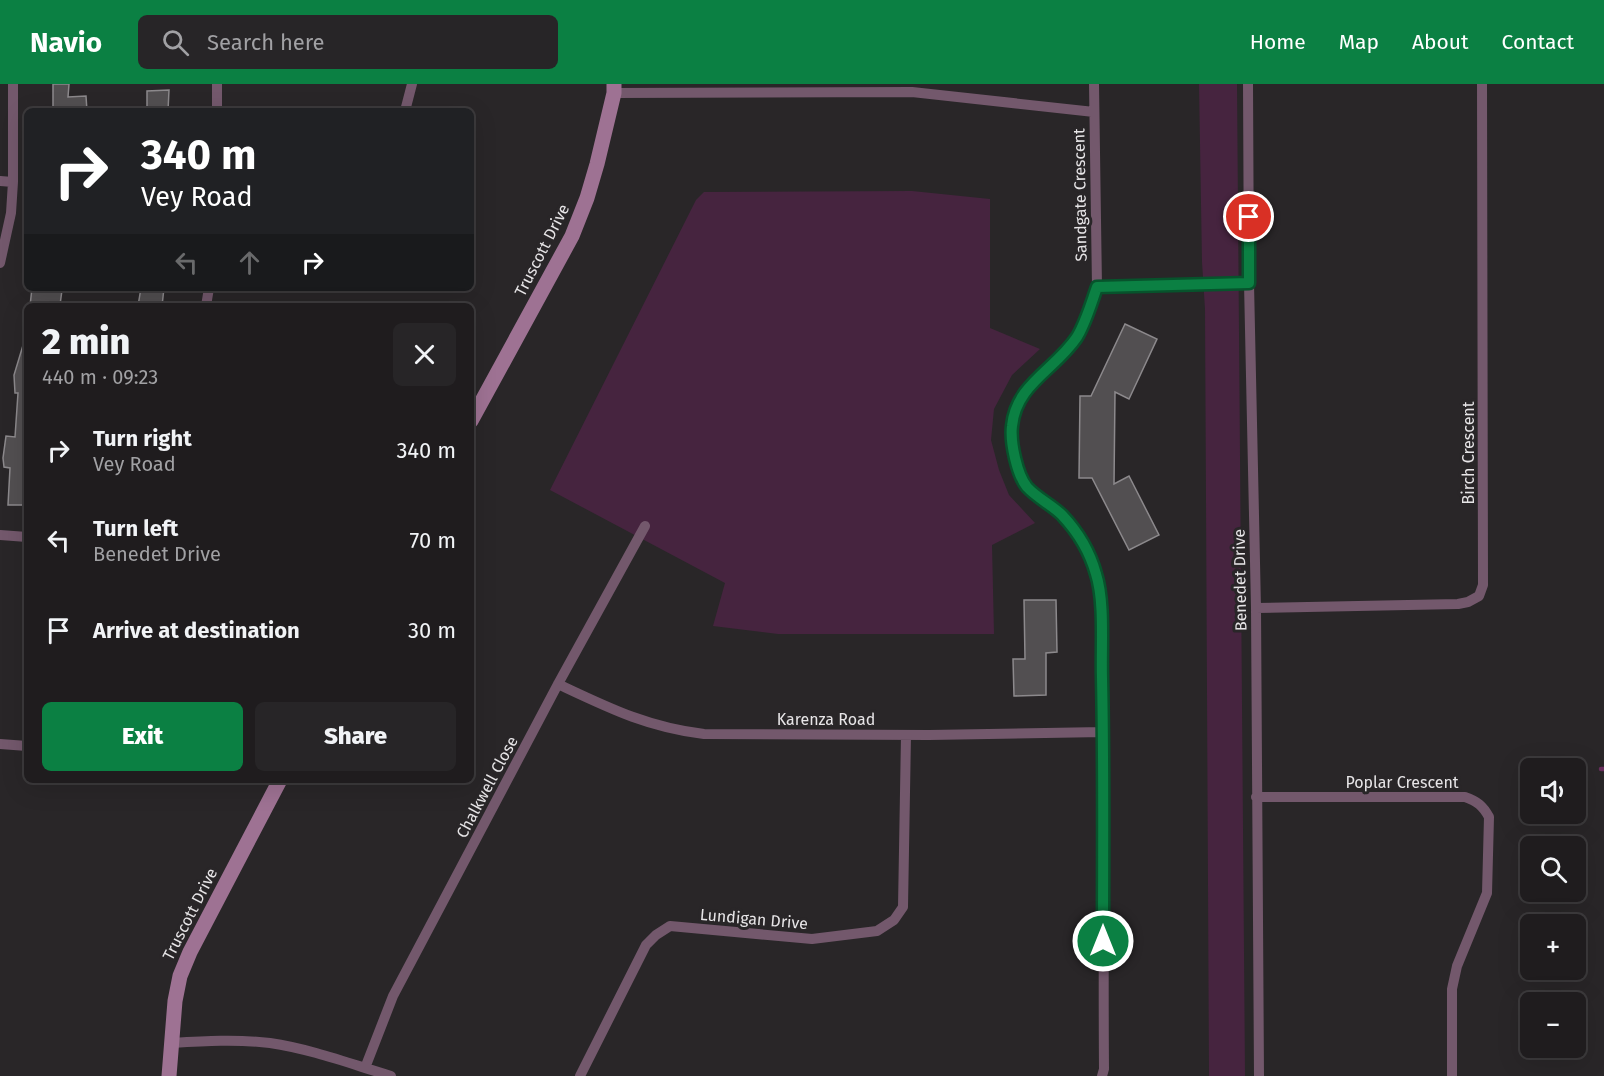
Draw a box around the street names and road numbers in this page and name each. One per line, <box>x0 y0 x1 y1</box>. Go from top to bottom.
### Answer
street label: Sandgate Crescent <box>1069 128 1091 262</box>
street label: Truscott Drive <box>511 201 573 299</box>
street label: Birch Crescent <box>1459 401 1478 505</box>
street label: Benedet Drive <box>1230 529 1250 631</box>
street label: Karenza Road <box>777 710 875 729</box>
street label: Chalkwell Close <box>452 733 522 841</box>
street label: Poplar Crescent <box>1345 773 1459 792</box>
street label: Truscott Drive <box>159 865 221 963</box>
street label: Lundigan Drive <box>699 905 809 933</box>

